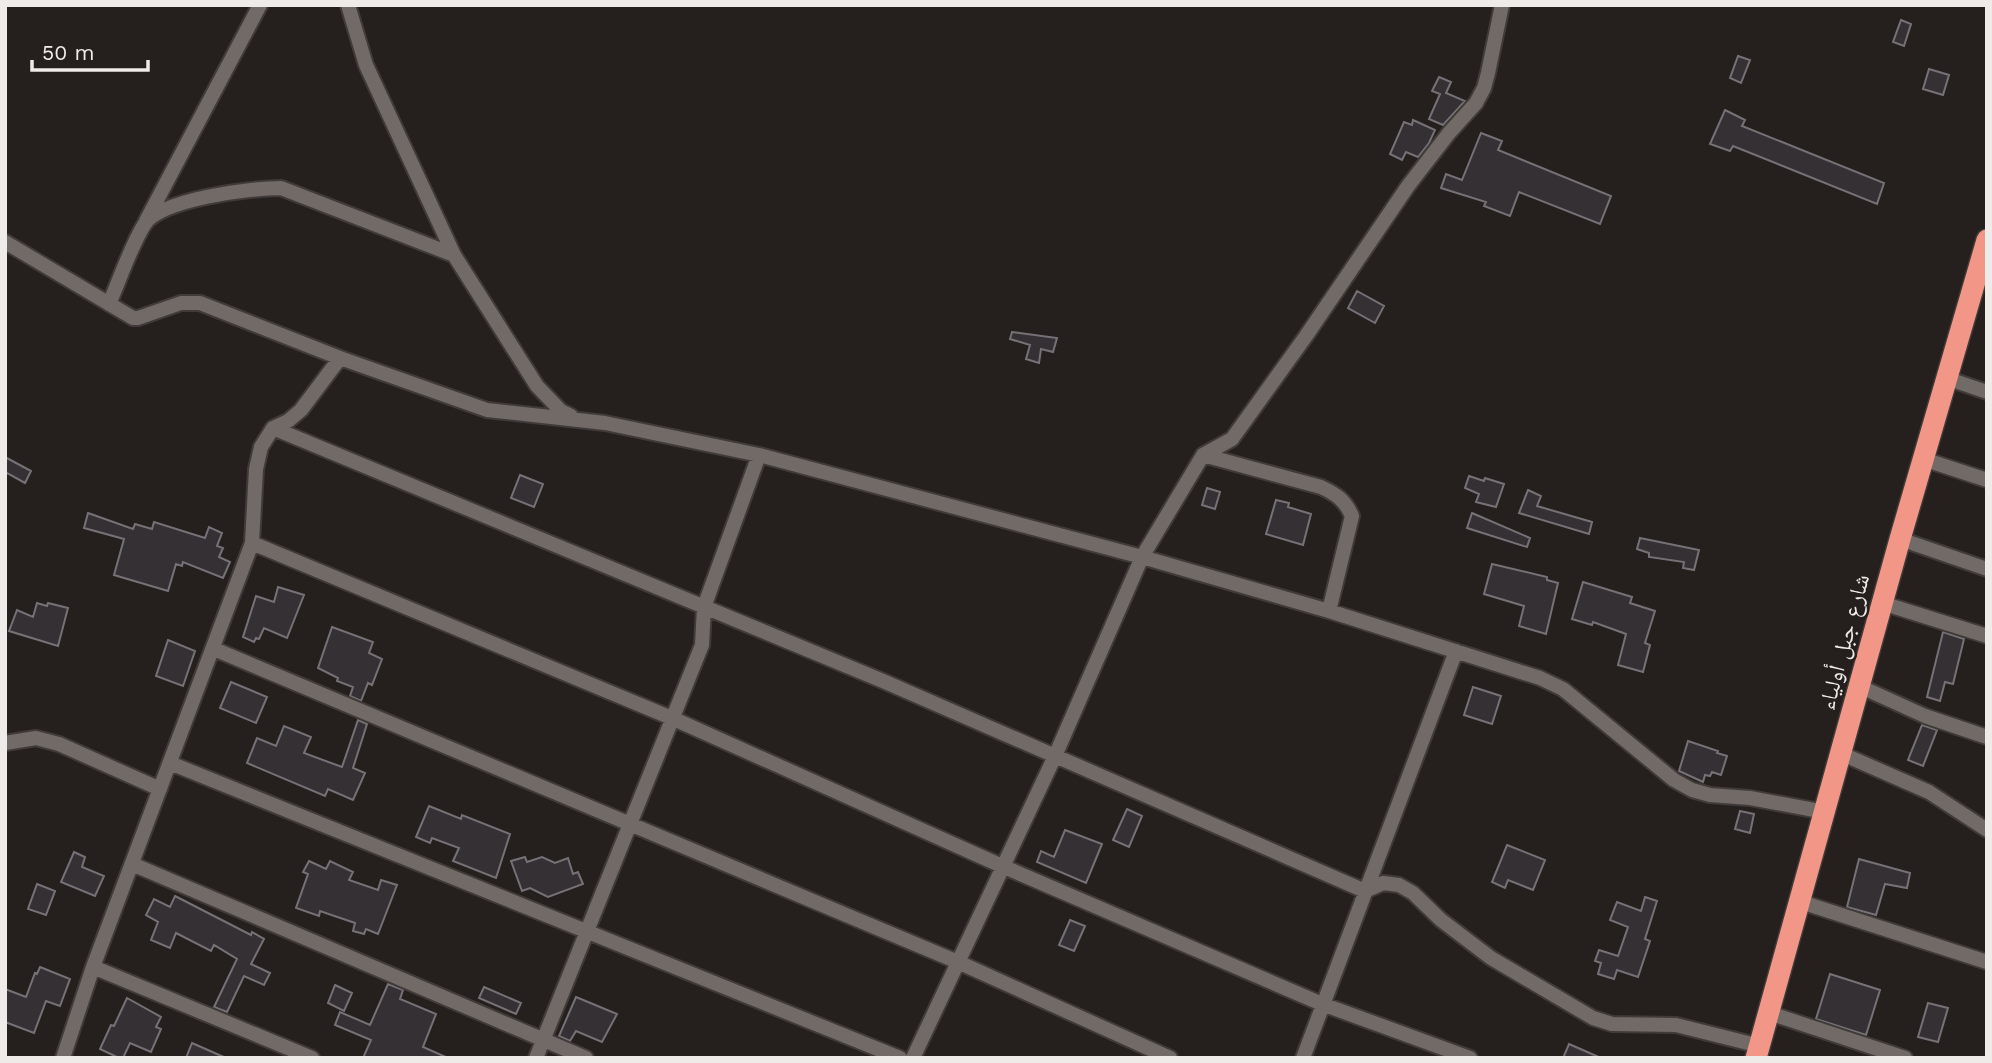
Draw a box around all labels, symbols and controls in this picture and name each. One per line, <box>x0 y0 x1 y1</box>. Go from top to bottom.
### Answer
scale bar <box>32 28 147 72</box>
text: 50 m <box>42 40 94 65</box>
street label: شارع جبل أولياء <box>1812 571 1876 713</box>

